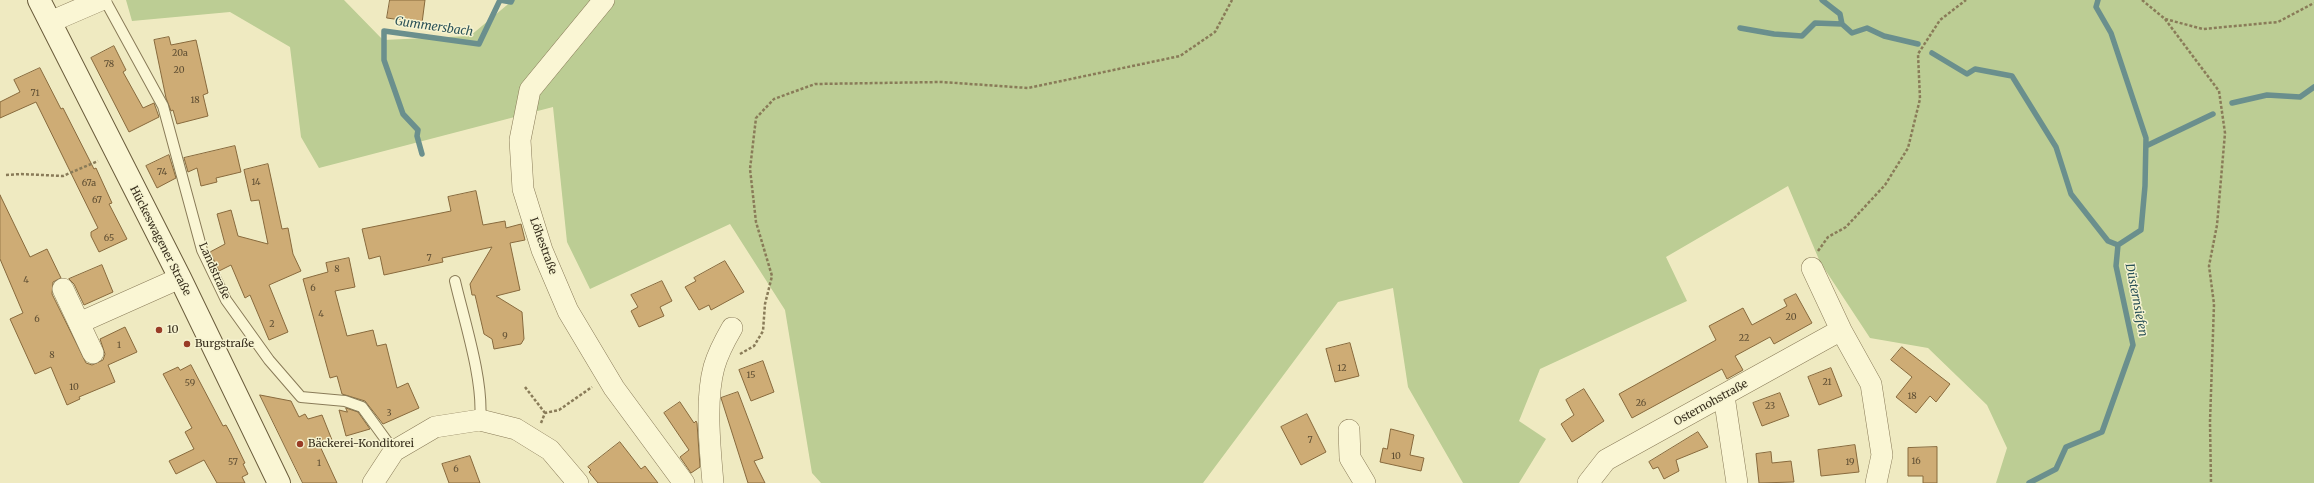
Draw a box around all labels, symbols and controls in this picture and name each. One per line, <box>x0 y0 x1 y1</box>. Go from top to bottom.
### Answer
water label: Gummersbach <box>394 14 474 40</box>
house number: 20a <box>172 48 188 58</box>
house number: 78 <box>104 59 114 69</box>
house number: 20 <box>174 65 184 75</box>
house number: 71 <box>30 88 40 98</box>
house number: 18 <box>190 95 200 105</box>
house number: 74 <box>157 167 167 177</box>
house number: 14 <box>251 177 261 187</box>
house number: 67a <box>82 178 96 188</box>
street label: Hückeswagener Straße <box>127 184 193 298</box>
house number: 67 <box>92 195 102 205</box>
street label: Löhestraße <box>527 216 559 276</box>
house number: 65 <box>104 233 114 243</box>
street label: Landstraße <box>196 241 232 301</box>
house number: 7 <box>426 253 432 263</box>
water label: Düsternsiefen <box>2122 262 2150 338</box>
house number: 8 <box>334 264 340 274</box>
house number: 4 <box>23 275 29 285</box>
house number: 6 <box>310 283 316 293</box>
house number: 4 <box>318 309 324 319</box>
house number: 20 <box>1786 312 1796 322</box>
house number: 6 <box>34 314 40 324</box>
house number: 2 <box>269 319 275 329</box>
place label: 10 <box>167 323 179 337</box>
marker: 10 <box>154 325 164 335</box>
house number: 9 <box>502 331 508 341</box>
house number: 22 <box>1739 333 1749 343</box>
place label: Burgstraße <box>195 337 254 351</box>
marker: Burgstraße <box>182 339 192 349</box>
house number: 1 <box>117 340 121 350</box>
house number: 8 <box>49 350 55 360</box>
house number: 12 <box>1337 363 1347 373</box>
house number: 15 <box>746 370 756 380</box>
street label: Osternohstraße <box>1672 377 1750 429</box>
house number: 21 <box>1822 377 1832 387</box>
house number: 59 <box>185 378 195 388</box>
house number: 10 <box>69 382 79 392</box>
house number: 18 <box>1907 391 1917 401</box>
house number: 26 <box>1636 398 1646 408</box>
house number: 23 <box>1765 401 1775 411</box>
house number: 3 <box>386 408 392 418</box>
house number: 7 <box>1307 435 1313 445</box>
place label: Bäckerei-Konditorei <box>308 437 414 451</box>
marker: Bäckerei-Konditorei <box>295 439 305 449</box>
house number: 10 <box>1391 451 1401 461</box>
house number: 16 <box>1911 456 1921 466</box>
house number: 57 <box>228 457 238 467</box>
house number: 19 <box>1845 457 1855 467</box>
house number: 1 <box>317 458 321 468</box>
house number: 6 <box>453 464 459 474</box>

